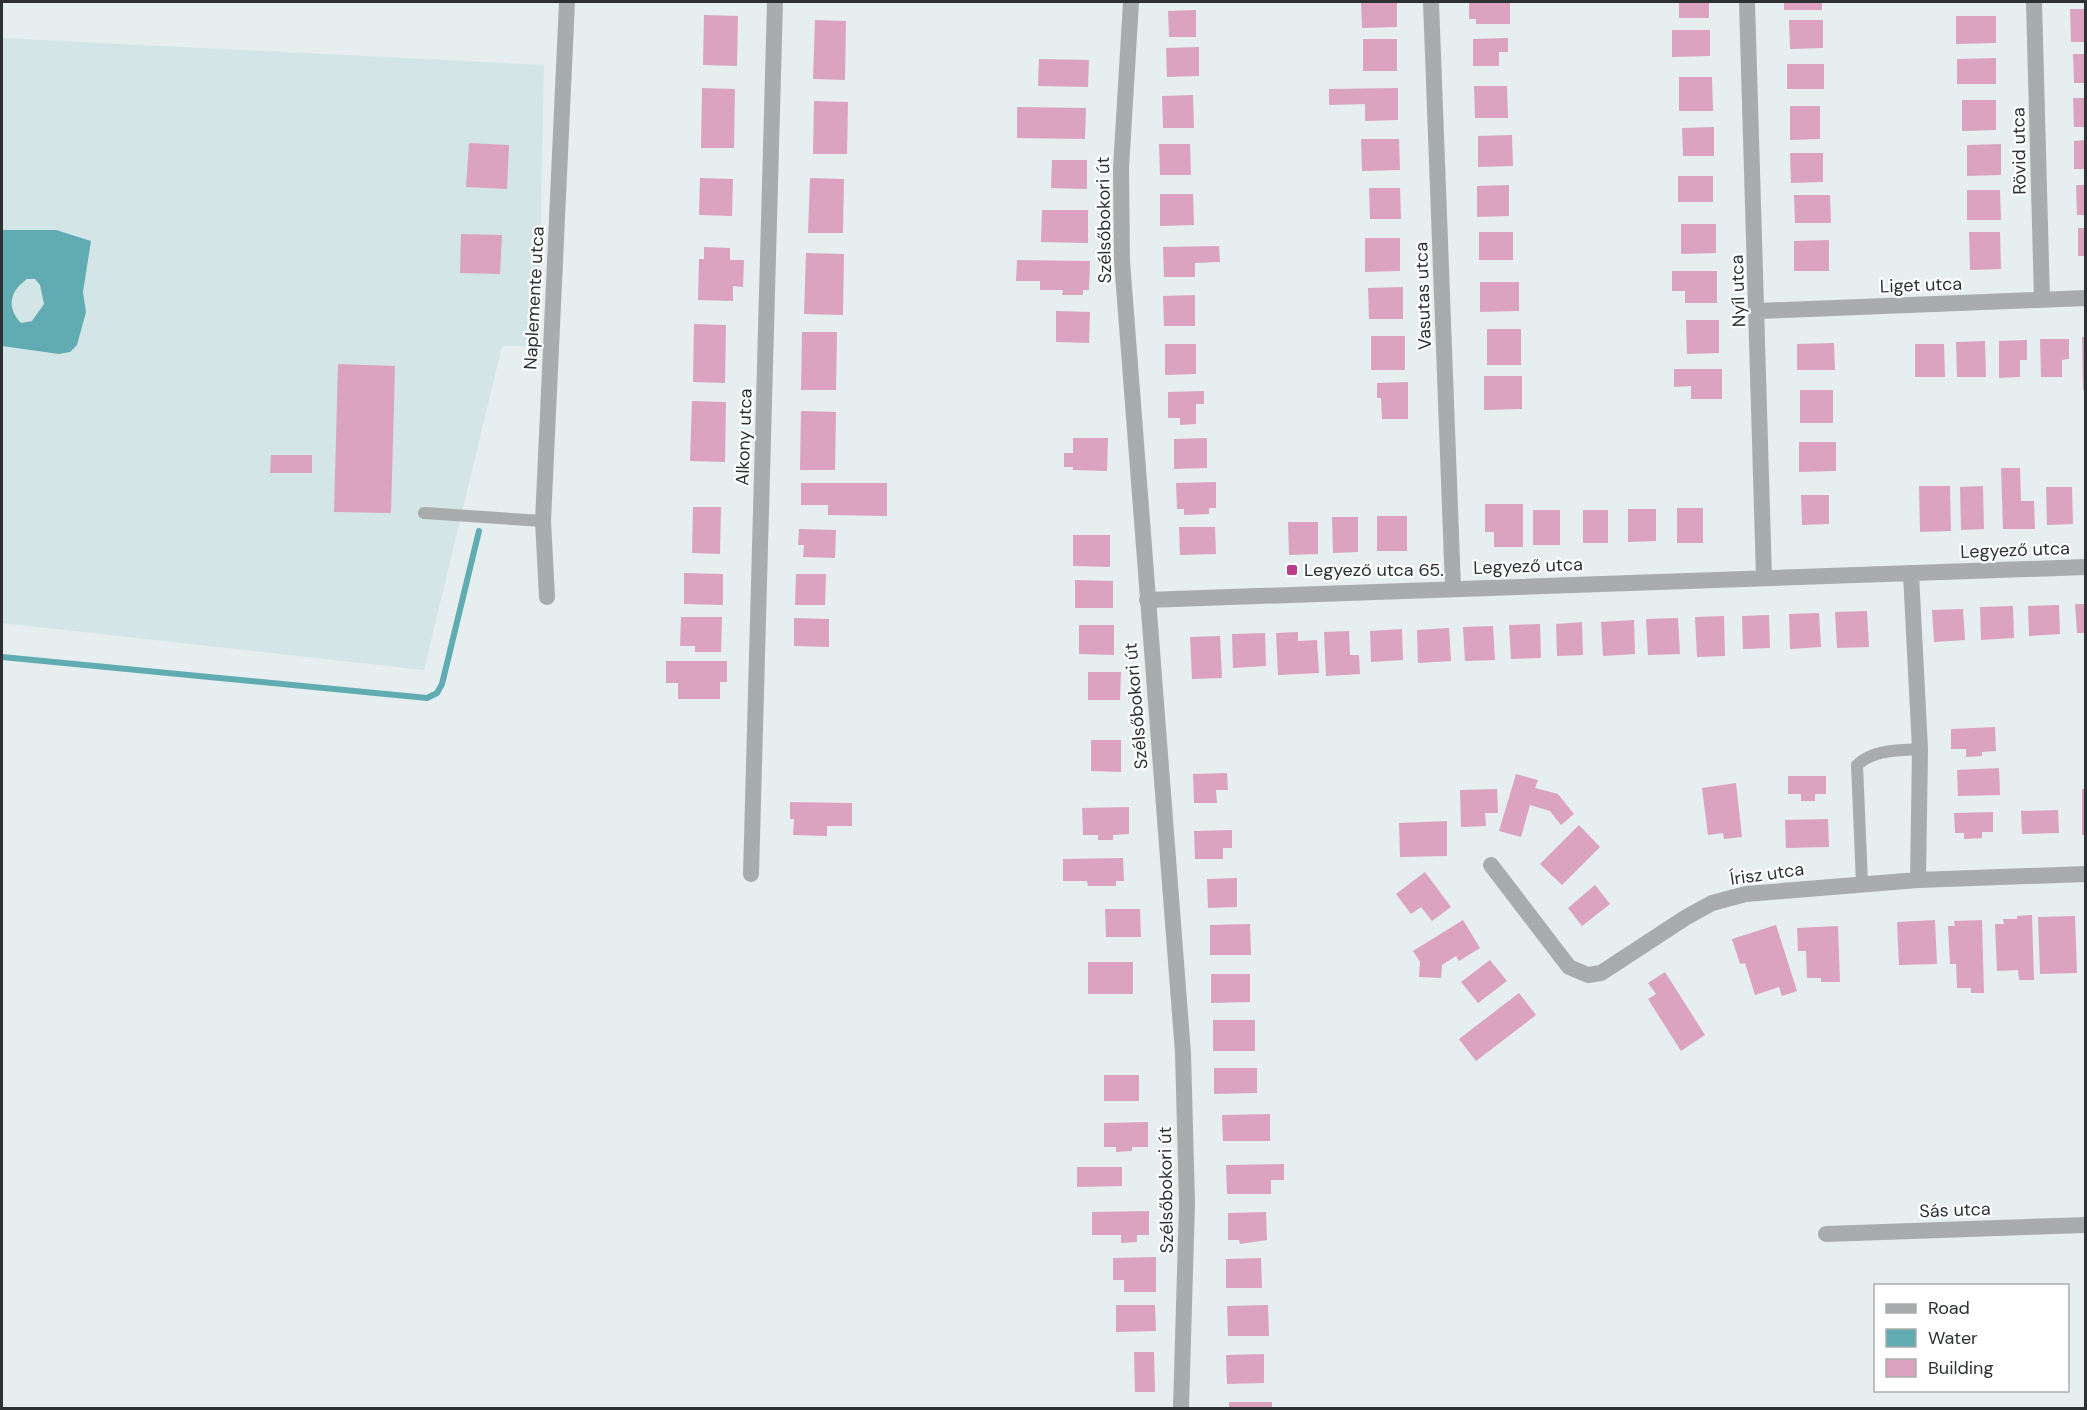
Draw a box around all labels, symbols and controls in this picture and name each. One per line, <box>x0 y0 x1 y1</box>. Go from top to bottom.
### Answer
street label: Rövid utca <box>2006 107 2032 195</box>
street label: Szélsőbokori út <box>1091 156 1117 284</box>
street label: Naplemente utca <box>518 226 550 370</box>
street label: Vasutas utca <box>1409 242 1437 350</box>
street label: Nyíl utca <box>1725 254 1751 328</box>
street label: Liget utca <box>1879 272 1963 298</box>
street label: Alkony utca <box>730 388 758 486</box>
street label: Legyező utca <box>1960 536 2070 564</box>
street label: Legyező utca <box>1473 552 1583 580</box>
place label: Legyező utca 65. <box>1304 558 1444 582</box>
marker: Legyező utca 65. <box>1285 563 1299 577</box>
street label: Szélsőbokori út <box>1119 642 1153 770</box>
street label: Írisz utca <box>1728 857 1806 891</box>
street label: Szélsőbokori út <box>1153 1126 1179 1254</box>
street label: Sás utca <box>1919 1197 1991 1223</box>
legend <box>1874 1284 2069 1392</box>
text: Road <box>1928 1296 1970 1320</box>
text: Water <box>1928 1326 1978 1350</box>
text: Building <box>1928 1356 1993 1380</box>

